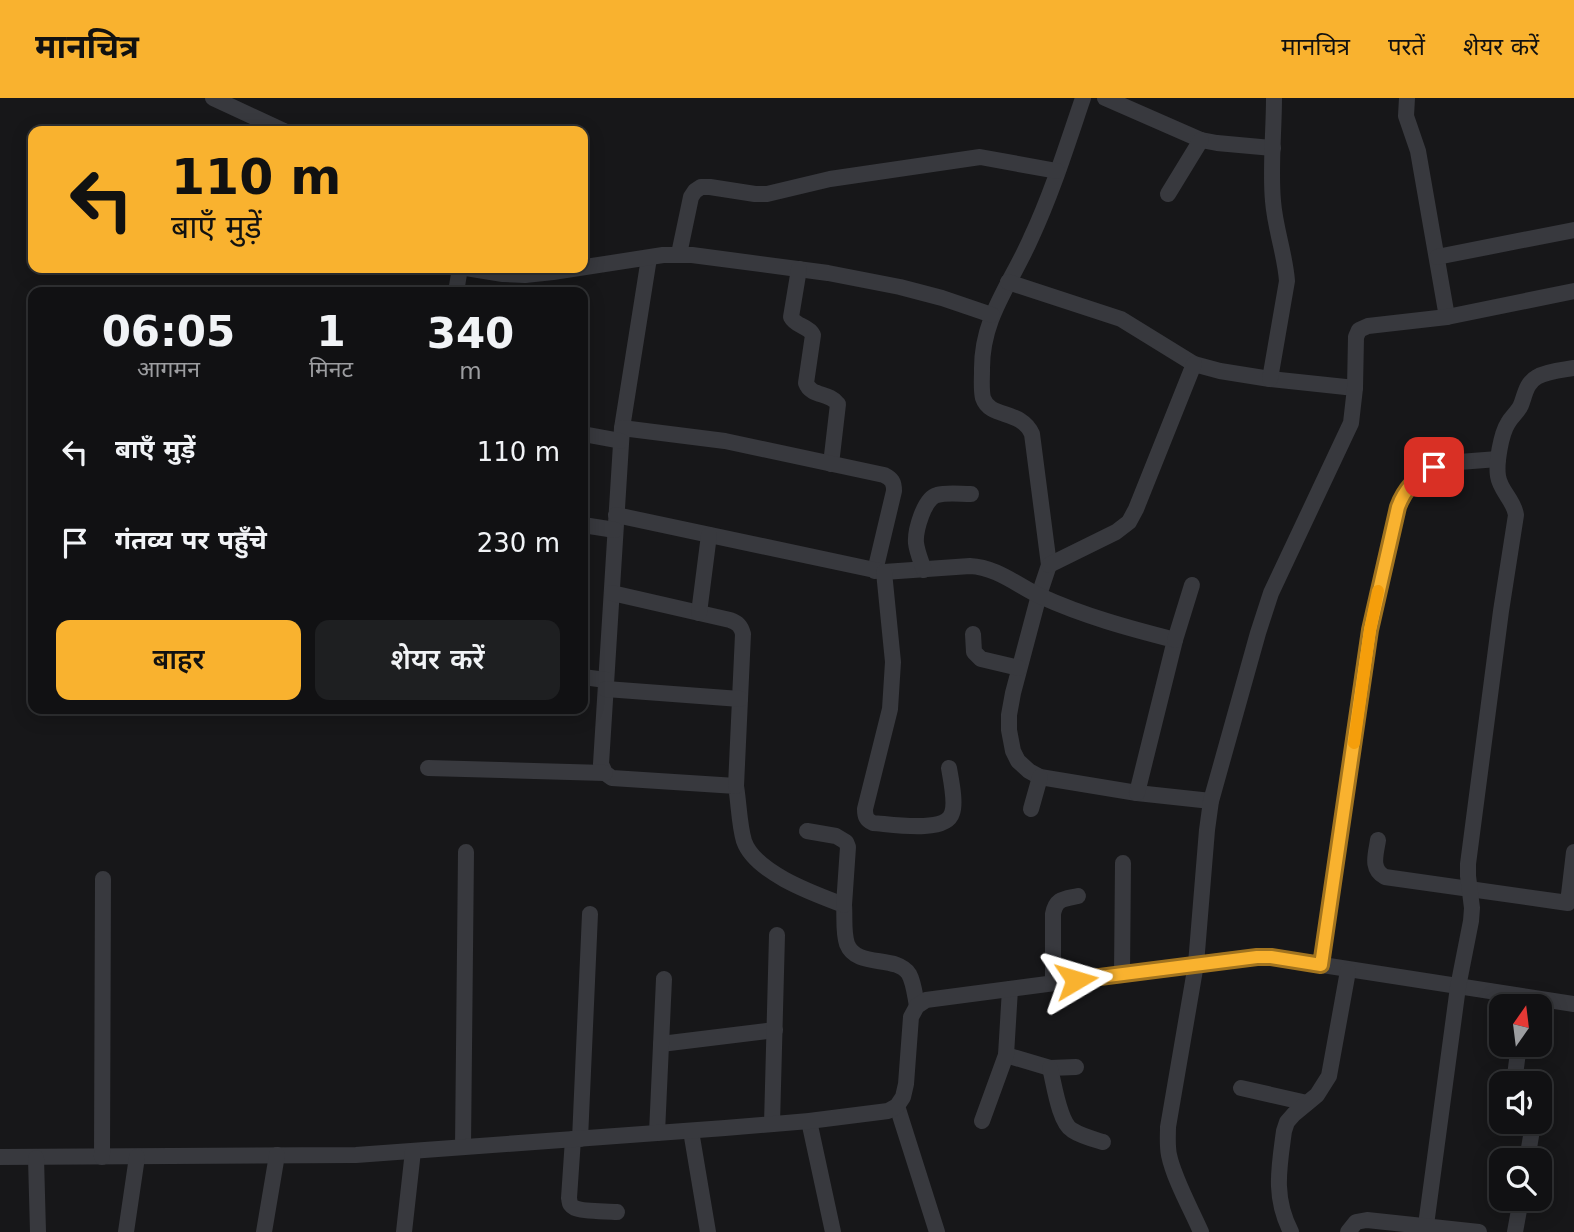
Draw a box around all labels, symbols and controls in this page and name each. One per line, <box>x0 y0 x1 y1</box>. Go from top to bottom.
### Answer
text: मानचित्र <box>35 27 139 66</box>
text: मानचित्र <box>1281 33 1350 61</box>
text: परतें <box>1388 33 1425 61</box>
text: शेयर करें <box>1463 33 1539 61</box>
text: 110 m <box>171 149 341 206</box>
icon: left <box>56 154 147 245</box>
text: बाएँ मुड़ें <box>171 208 262 246</box>
text: 06:05 <box>102 307 235 356</box>
text: 1 <box>316 307 346 356</box>
text: 340 <box>427 309 514 358</box>
text: आगमन <box>137 356 200 382</box>
text: मिनट <box>309 356 353 382</box>
text: m <box>459 358 482 384</box>
icon: left <box>56 433 94 471</box>
text: बाएँ मुड़ें <box>115 434 195 464</box>
text: 110 m <box>477 437 560 467</box>
pin <box>1404 437 1464 497</box>
icon: arrive <box>1415 448 1453 486</box>
icon: arrive <box>56 524 94 562</box>
text: गंतव्य पर पहुँचे <box>115 525 267 555</box>
text: 230 m <box>477 528 560 558</box>
button: बाहर <box>56 620 301 700</box>
button: शेयर करें <box>315 620 560 700</box>
position arrow <box>1039 943 1113 1017</box>
north arrow <box>1489 994 1552 1057</box>
map controls <box>1489 994 1552 1211</box>
button: sound <box>1489 1071 1552 1134</box>
button: search <box>1489 1148 1552 1211</box>

